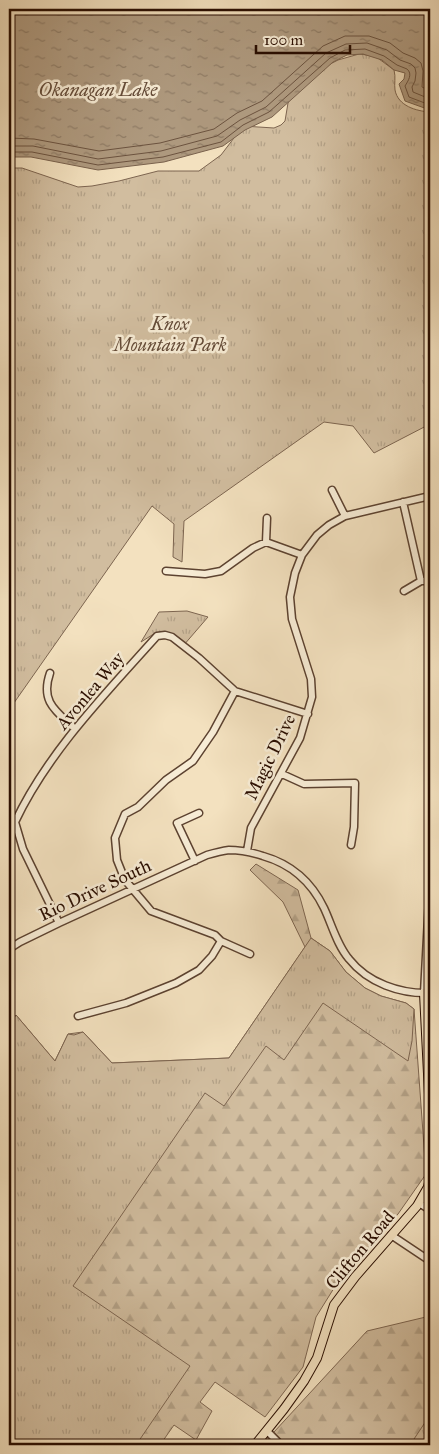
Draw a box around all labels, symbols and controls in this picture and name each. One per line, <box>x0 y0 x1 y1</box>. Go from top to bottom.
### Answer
scale bar <box>256 22 350 54</box>
text: 100 m <box>264 31 304 49</box>
water label: Okanagan Lake <box>39 78 158 101</box>
park label: Knox Mountain Park <box>112 313 226 356</box>
street label: Avonlea Way <box>51 647 129 735</box>
street label: Magic Drive <box>240 711 301 804</box>
street label: Rio Drive South <box>35 854 155 926</box>
street label: Clifton Road <box>321 1206 399 1294</box>

